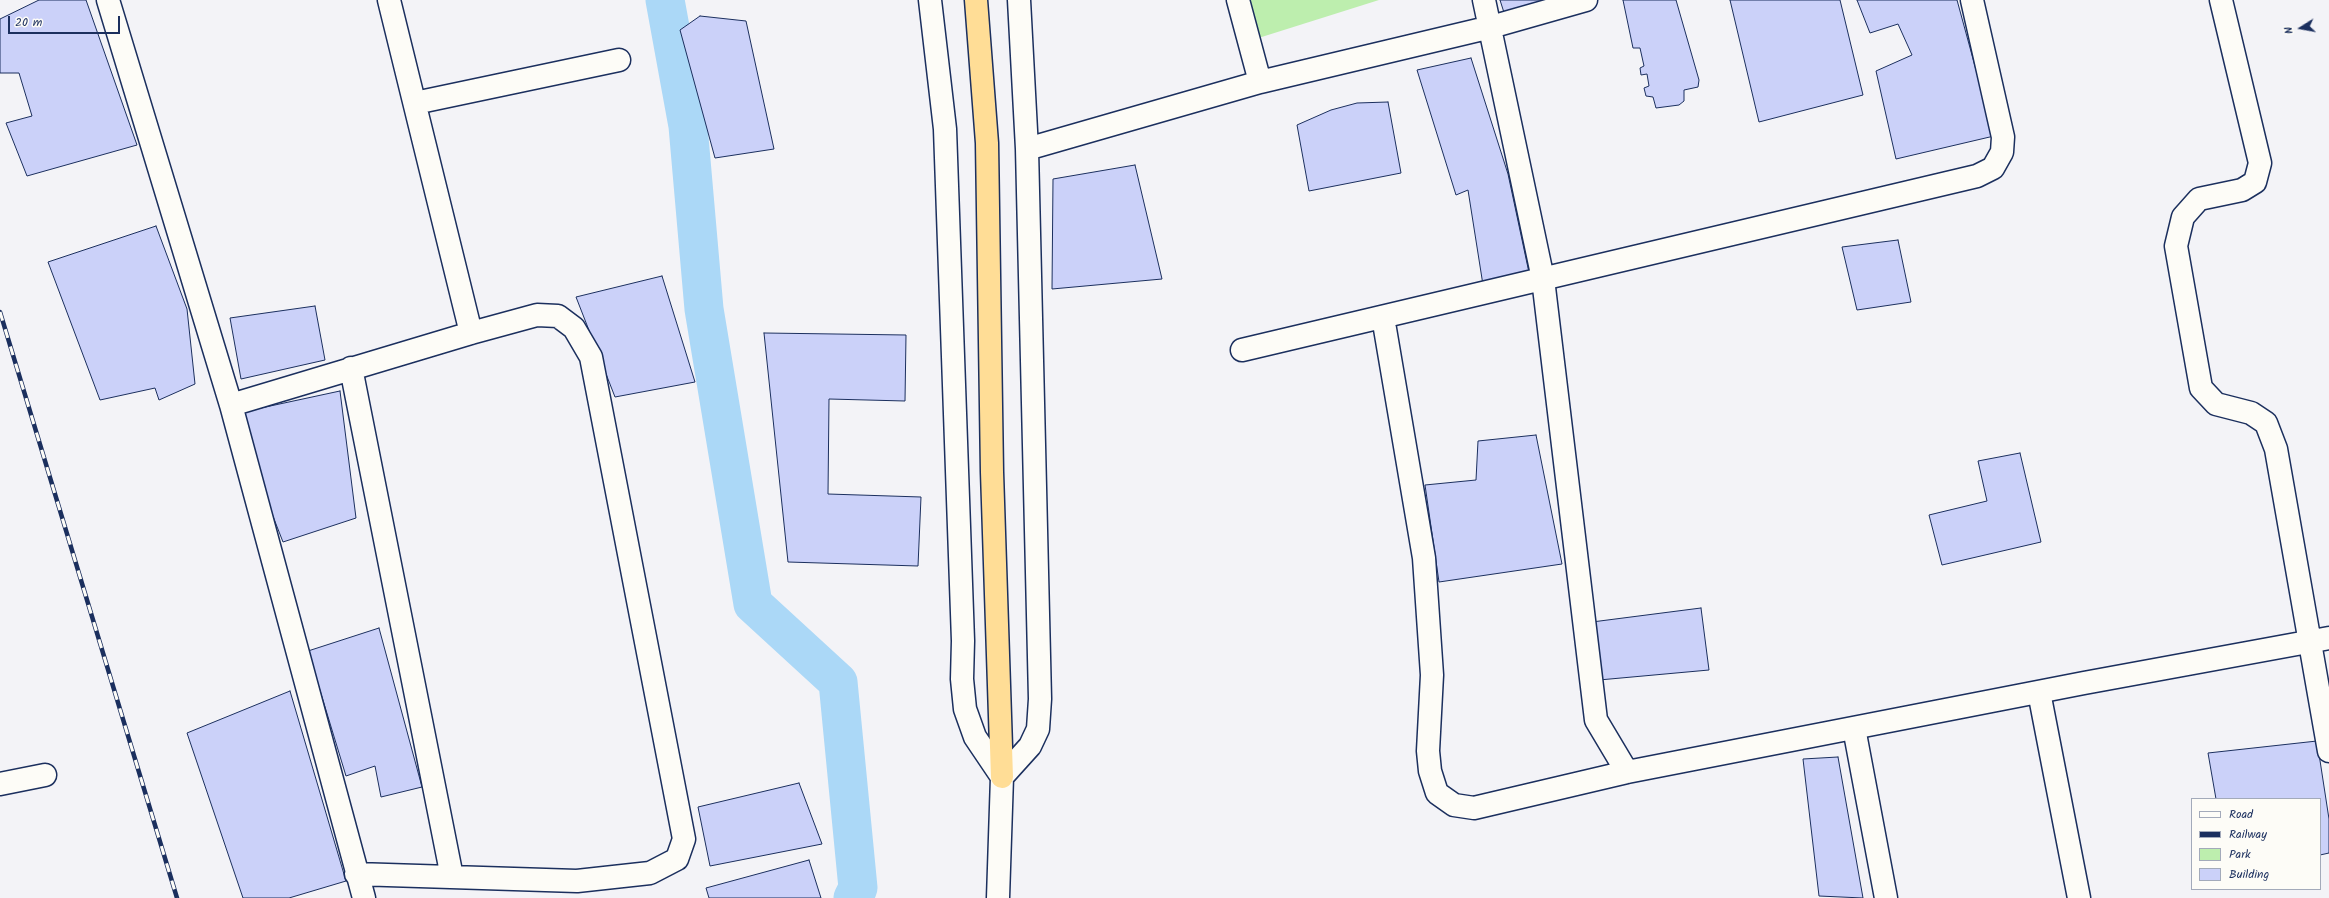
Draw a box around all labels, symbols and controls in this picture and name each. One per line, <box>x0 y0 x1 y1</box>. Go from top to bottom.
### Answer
scale bar <box>10 8 122 34</box>
north arrow <box>2281 8 2321 48</box>
text: 20 m <box>15 13 42 32</box>
text: N <box>2280 25 2299 35</box>
legend <box>2191 798 2321 890</box>
text: Road <box>2229 805 2253 824</box>
text: Railway <box>2229 825 2267 844</box>
text: Park <box>2229 845 2251 864</box>
text: Building <box>2229 865 2269 884</box>

